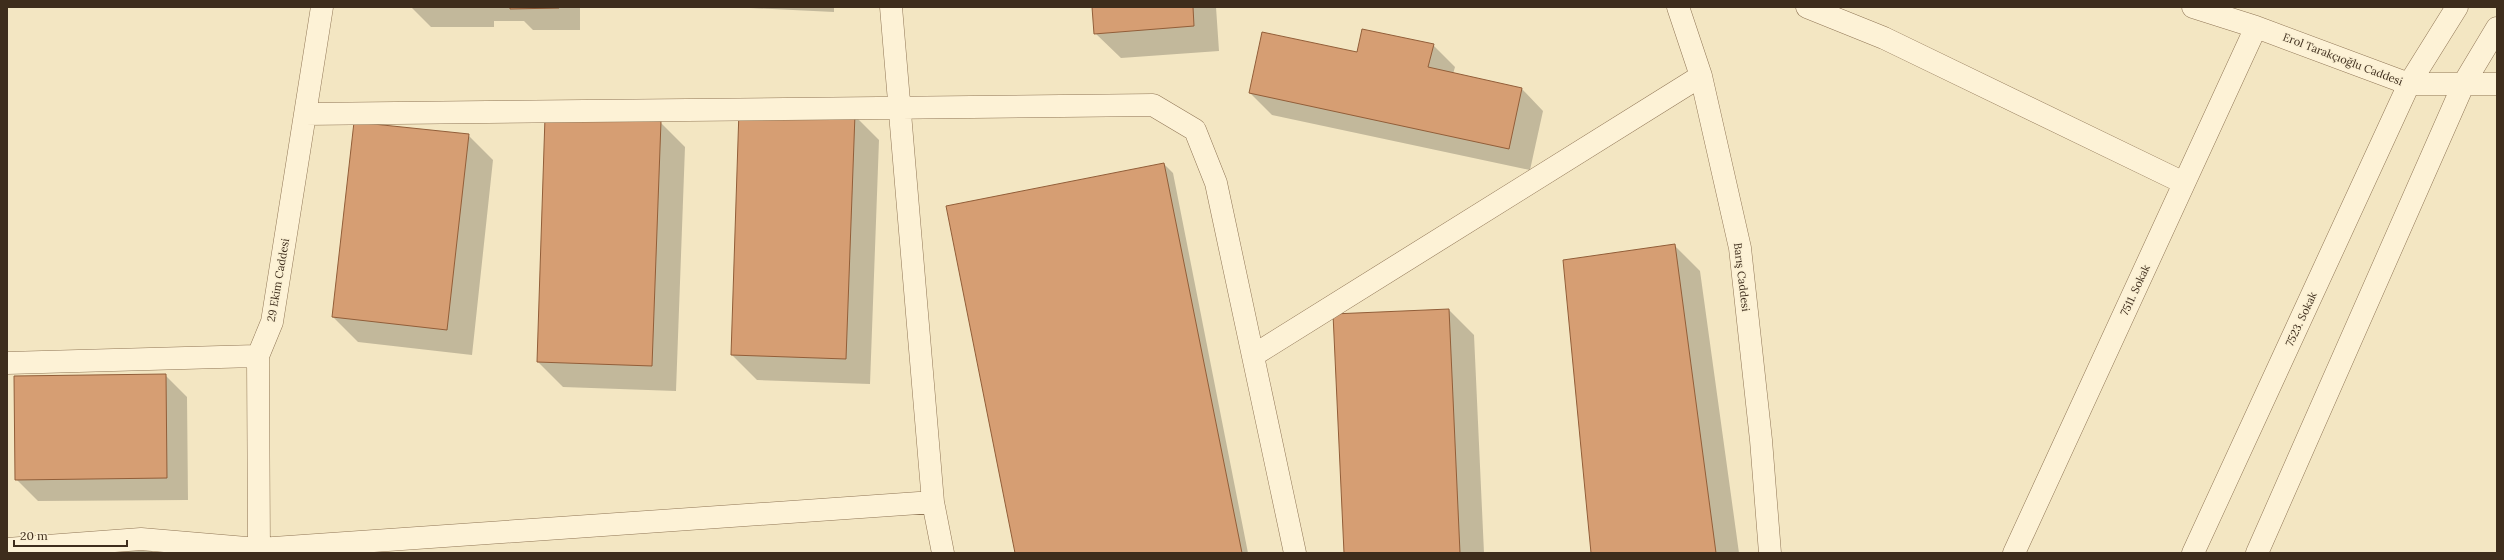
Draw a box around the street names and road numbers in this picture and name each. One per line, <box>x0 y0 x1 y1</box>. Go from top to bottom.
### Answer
street label: Erol Tarakçıoğlu Caddesi <box>2281 30 2405 88</box>
street label: 29 Ekim Caddesi <box>264 237 292 323</box>
street label: Barış Caddesi <box>1731 242 1753 312</box>
street label: 7511. Sokak <box>2117 262 2153 318</box>
street label: 7523. Sokak <box>2282 289 2320 349</box>

